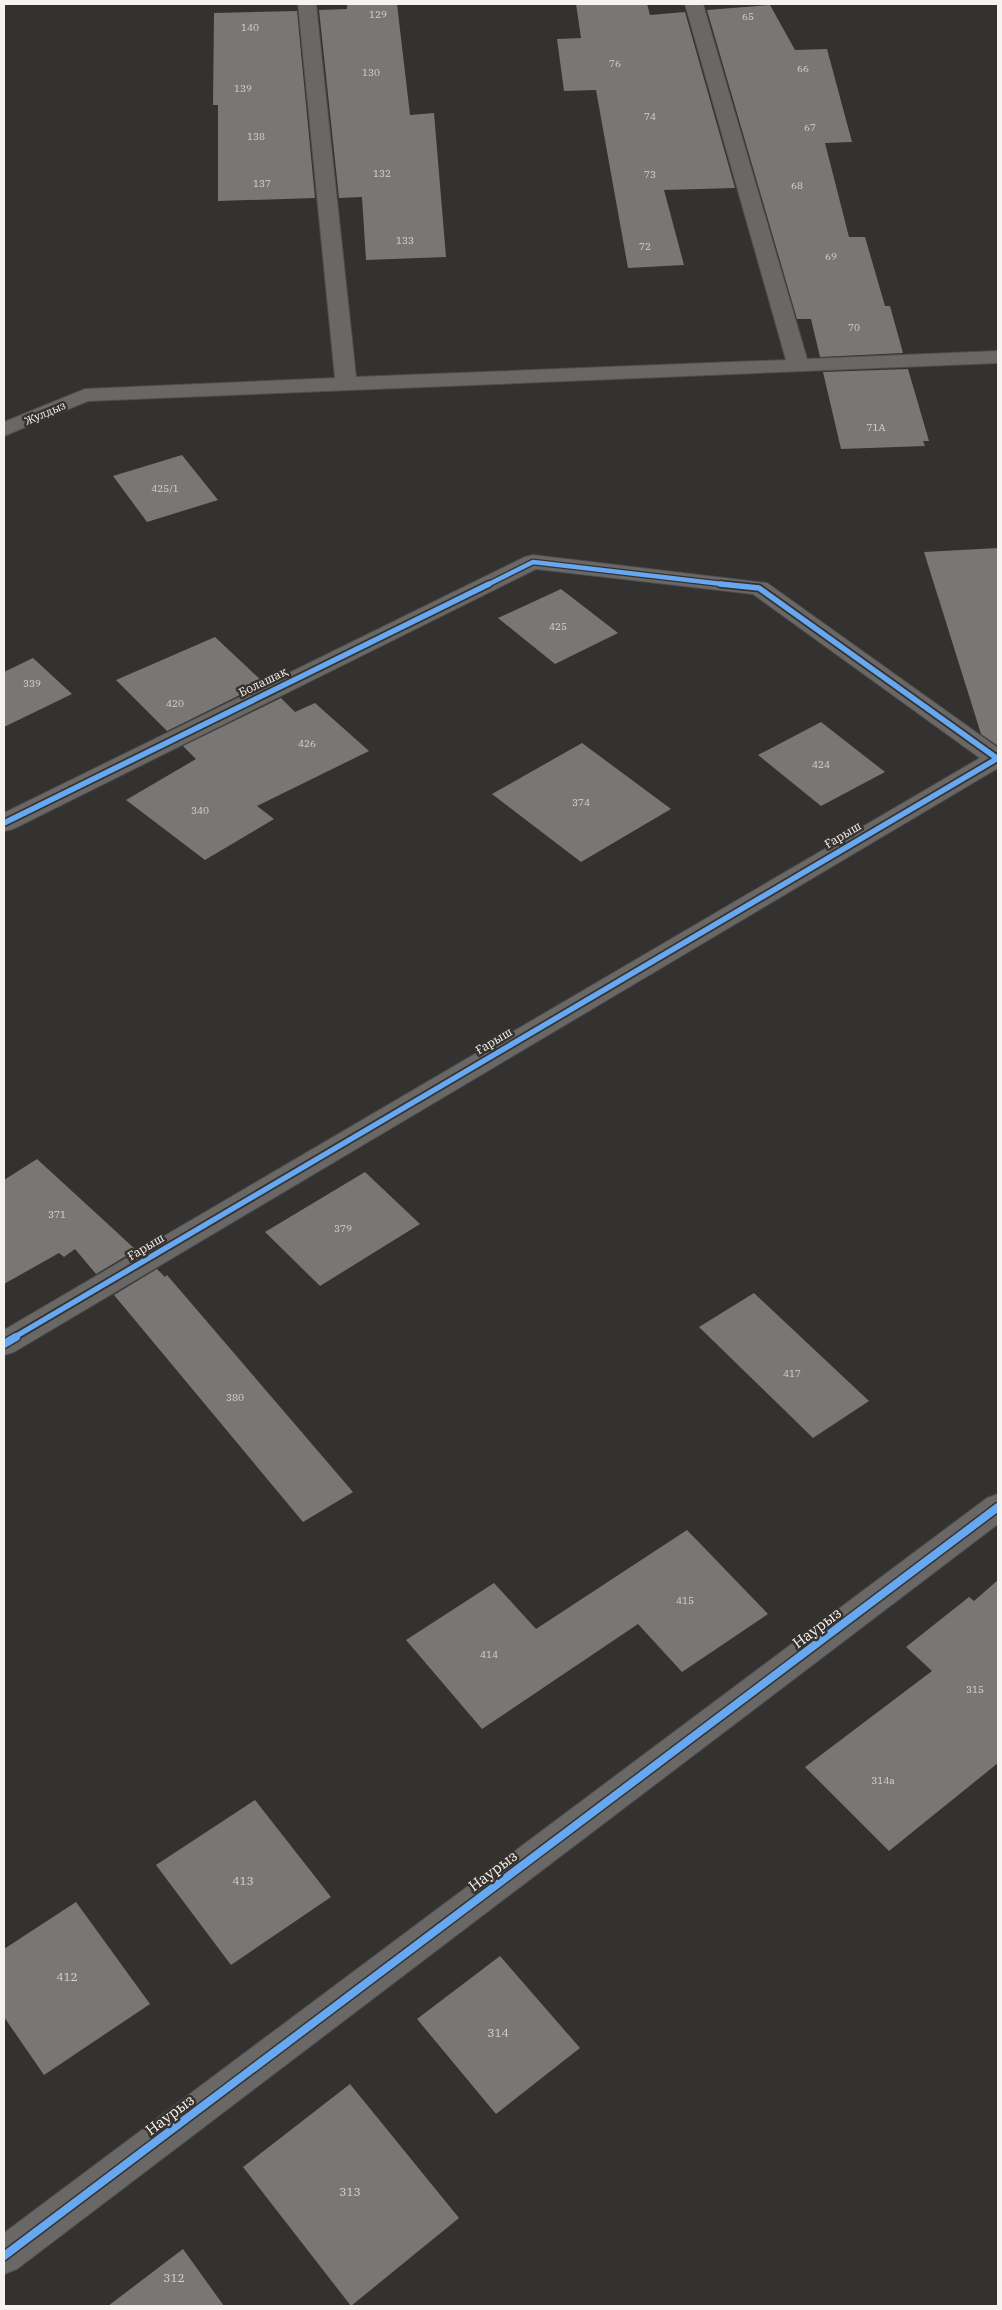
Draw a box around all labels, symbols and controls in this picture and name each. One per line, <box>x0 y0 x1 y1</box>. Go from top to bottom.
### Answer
house number: 129 <box>369 8 387 21</box>
house number: 65 <box>742 10 754 23</box>
house number: 140 <box>241 21 259 34</box>
house number: 76 <box>609 57 621 70</box>
house number: 66 <box>797 62 809 75</box>
house number: 130 <box>362 66 380 79</box>
house number: 139 <box>234 82 252 95</box>
house number: 74 <box>644 110 656 123</box>
house number: 67 <box>804 121 816 134</box>
house number: 138 <box>247 130 265 143</box>
house number: 132 <box>373 167 391 180</box>
house number: 73 <box>644 168 656 181</box>
house number: 137 <box>253 177 271 190</box>
house number: 68 <box>791 179 803 192</box>
house number: 133 <box>396 234 414 247</box>
house number: 72 <box>639 240 651 253</box>
house number: 69 <box>825 250 837 263</box>
house number: 70 <box>848 321 860 334</box>
street label: Жулдыз <box>22 398 68 428</box>
house number: 71А <box>867 421 886 434</box>
house number: 425/1 <box>151 482 179 495</box>
house number: 425 <box>549 620 567 633</box>
street label: Болашақ <box>236 663 290 700</box>
house number: 339 <box>23 677 41 690</box>
house number: 420 <box>166 697 184 710</box>
house number: 426 <box>298 737 316 750</box>
house number: 424 <box>812 758 830 771</box>
house number: 374 <box>572 796 590 809</box>
house number: 340 <box>191 804 209 817</box>
street label: Ғарыш <box>822 818 864 851</box>
street label: Ғарыш <box>473 1024 515 1057</box>
house number: 371 <box>48 1208 66 1221</box>
house number: 379 <box>334 1222 352 1235</box>
street label: Ғарыш <box>125 1230 167 1263</box>
house number: 417 <box>783 1367 801 1380</box>
house number: 380 <box>226 1391 244 1404</box>
house number: 415 <box>676 1594 694 1607</box>
street label: Наурыз <box>788 1603 845 1652</box>
house number: 414 <box>480 1648 498 1661</box>
house number: 315 <box>966 1683 984 1696</box>
house number: 314а <box>871 1774 895 1787</box>
street label: Наурыз <box>464 1846 521 1895</box>
house number: 413 <box>232 1873 254 1888</box>
house number: 412 <box>56 1969 78 1984</box>
house number: 314 <box>487 2025 509 2040</box>
street label: Наурыз <box>141 2090 198 2139</box>
house number: 313 <box>339 2184 361 2199</box>
house number: 312 <box>163 2270 185 2285</box>

